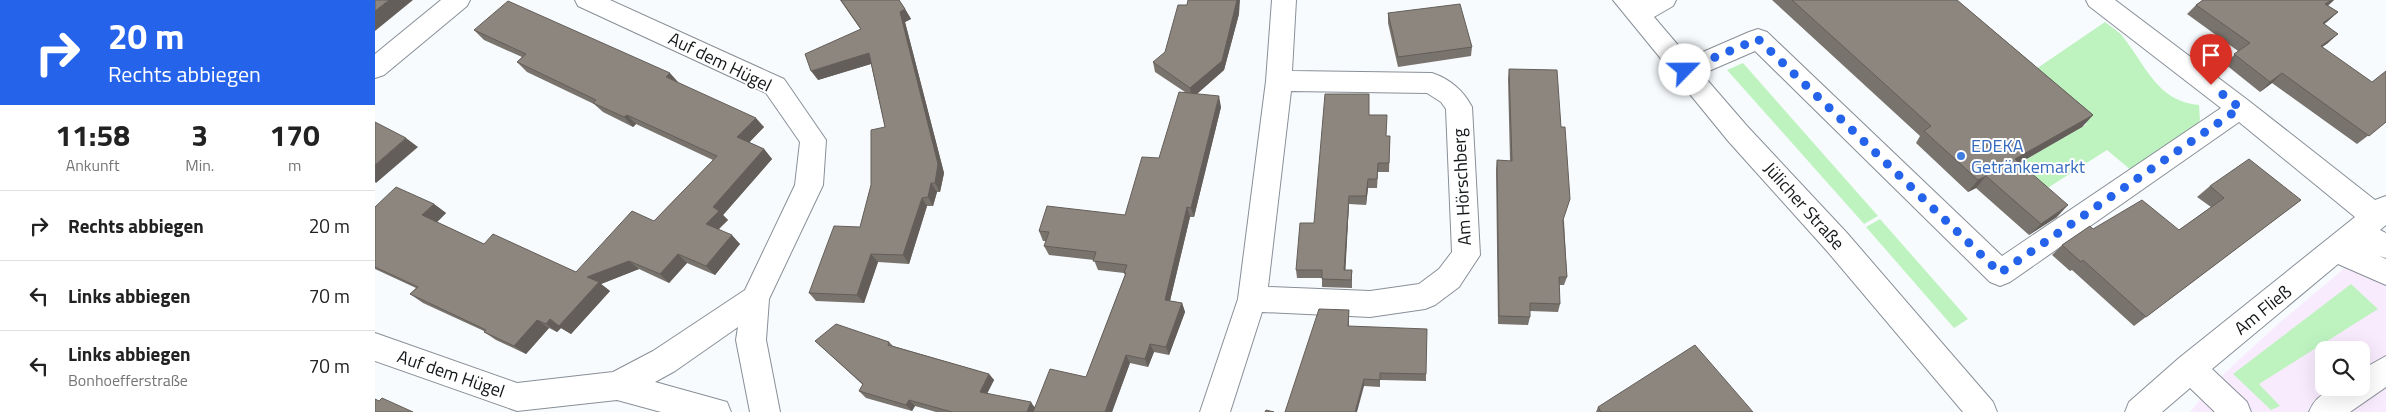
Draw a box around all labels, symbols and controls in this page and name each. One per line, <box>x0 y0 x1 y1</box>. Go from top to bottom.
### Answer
text: 20 m <box>108 9 184 63</box>
icon: right <box>25 20 90 85</box>
street label: Auf dem Hügel <box>664 25 776 98</box>
pin <box>2190 34 2232 85</box>
icon: arrive <box>2197 41 2225 69</box>
position arrow <box>1658 43 1710 95</box>
text: Rechts abbiegen <box>108 57 261 91</box>
text: 11:58 <box>55 112 130 158</box>
text: 3 <box>191 112 208 158</box>
text: 170 <box>269 112 320 158</box>
street label: Am Hörschberg <box>1445 128 1478 246</box>
place label: EDEKA Getränkemarkt <box>1971 132 2086 180</box>
marker: EDEKA Getränkemarkt <box>1955 150 1967 162</box>
text: Ankunft <box>66 153 120 177</box>
text: Min. <box>185 153 214 177</box>
text: m <box>288 153 301 177</box>
street label: Jülicher Straße <box>1757 156 1851 256</box>
text: Rechts abbiegen <box>68 211 204 240</box>
text: 20 m <box>309 211 350 240</box>
icon: right <box>25 212 53 240</box>
street label: Am Fließ <box>2228 278 2297 341</box>
text: Links abbiegen <box>68 281 191 310</box>
text: 70 m <box>309 281 350 310</box>
icon: left <box>25 282 53 310</box>
text: Links abbiegen <box>68 339 191 368</box>
map controls <box>2315 341 2370 396</box>
button: search <box>2315 341 2370 396</box>
street label: Auf dem Hügel <box>394 343 509 405</box>
text: 70 m <box>309 351 350 380</box>
icon: left <box>25 352 53 380</box>
text: Bonhoefferstraße <box>68 368 188 392</box>

